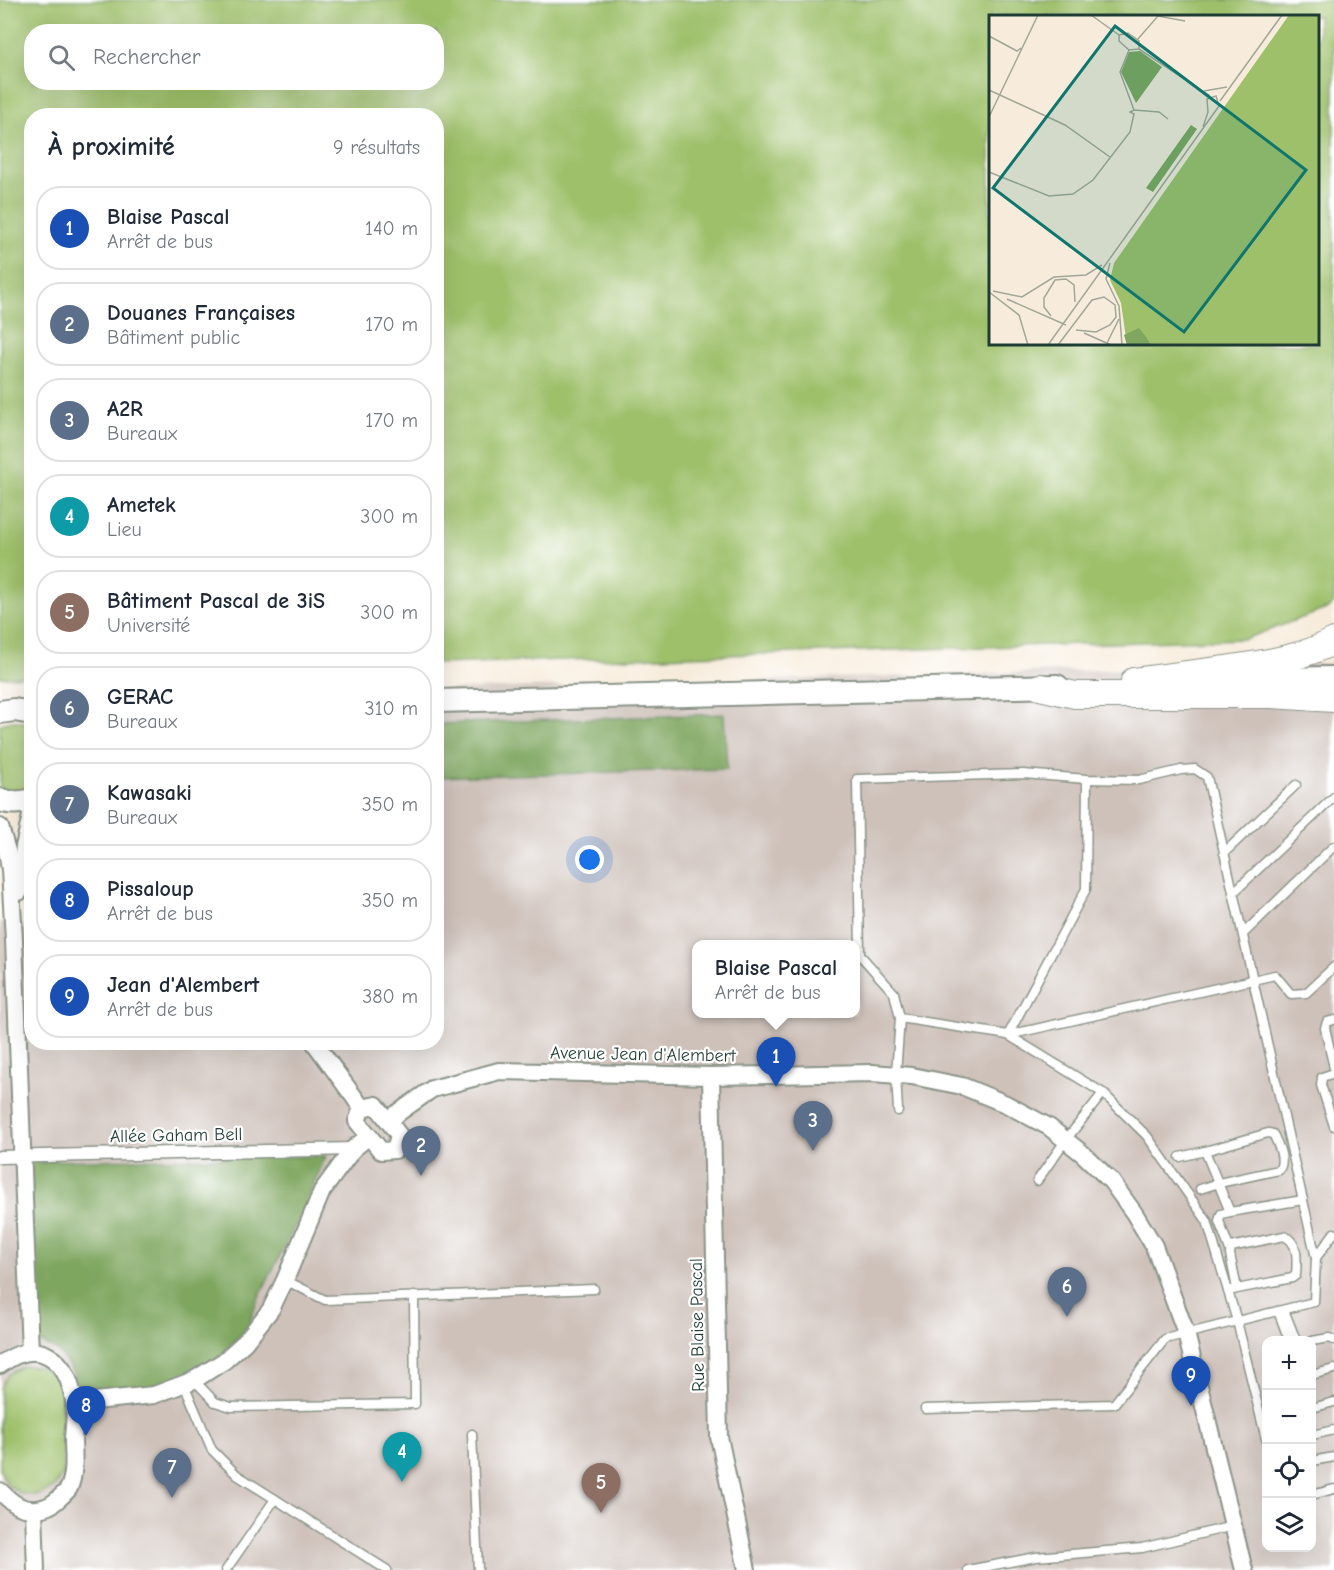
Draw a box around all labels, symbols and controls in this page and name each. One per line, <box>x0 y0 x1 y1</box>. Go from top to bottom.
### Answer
inset map <box>989 15 1319 345</box>
search box <box>24 24 444 90</box>
icon: search <box>45 41 78 74</box>
text: Rechercher <box>93 44 201 70</box>
text: À proximité <box>48 132 175 162</box>
text: 9 résultats <box>333 136 420 159</box>
text: Blaise Pascal <box>107 204 230 230</box>
text: 1 <box>66 217 73 240</box>
text: 140 m <box>365 217 418 240</box>
text: Arrêt de bus <box>107 230 213 253</box>
text: Douanes Françaises <box>107 300 295 326</box>
text: 2 <box>65 313 74 336</box>
text: 170 m <box>365 313 418 336</box>
text: Bâtiment public <box>107 326 240 349</box>
text: A2R <box>107 396 143 422</box>
text: 3 <box>65 409 74 432</box>
text: 170 m <box>365 409 418 432</box>
text: Bureaux <box>107 422 177 445</box>
text: Ametek <box>107 492 176 518</box>
text: 4 <box>65 505 74 528</box>
text: 300 m <box>360 505 418 528</box>
text: Lieu <box>107 518 142 541</box>
text: Bâtiment Pascal de 3iS <box>107 588 325 614</box>
text: 5 <box>64 601 75 624</box>
text: 300 m <box>360 601 418 624</box>
text: Université <box>107 614 190 637</box>
text: GERAC <box>107 684 173 710</box>
text: 6 <box>64 697 75 720</box>
text: 310 m <box>365 697 418 720</box>
text: Bureaux <box>107 710 177 733</box>
text: Kawasaki <box>107 780 192 806</box>
text: 7 <box>65 793 74 816</box>
text: 350 m <box>362 793 418 816</box>
text: Bureaux <box>107 806 177 829</box>
your location <box>575 845 604 874</box>
text: Pissaloup <box>107 876 194 902</box>
text: 8 <box>64 889 75 912</box>
text: 350 m <box>362 889 418 912</box>
text: Arrêt de bus <box>107 902 213 925</box>
popup <box>692 940 860 1018</box>
text: Blaise Pascal <box>715 955 837 981</box>
text: Jean d'Alembert <box>107 972 259 998</box>
text: Arrêt de bus <box>715 981 821 1004</box>
text: 9 <box>64 985 75 1008</box>
text: 380 m <box>362 985 418 1008</box>
text: Arrêt de bus <box>107 998 213 1021</box>
pin: 1 <box>756 1038 796 1087</box>
street label: Avenue Jean d'Alembert <box>550 1042 737 1067</box>
pin: 3 <box>794 1102 832 1151</box>
street label: Allée Gaham Bell <box>110 1124 242 1147</box>
pin: 2 <box>402 1126 440 1176</box>
street label: Rue Blaise Pascal <box>686 1258 709 1392</box>
pin: 6 <box>1048 1268 1086 1317</box>
map controls <box>1262 1336 1316 1552</box>
button: + <box>1262 1336 1316 1390</box>
pin: 9 <box>1172 1356 1210 1406</box>
pin: 8 <box>66 1386 106 1436</box>
button: − <box>1262 1390 1316 1444</box>
pin: 4 <box>382 1432 422 1482</box>
button: locate <box>1262 1444 1316 1498</box>
pin: 7 <box>152 1448 192 1498</box>
pin: 5 <box>582 1464 620 1513</box>
button: layers <box>1262 1498 1316 1552</box>

